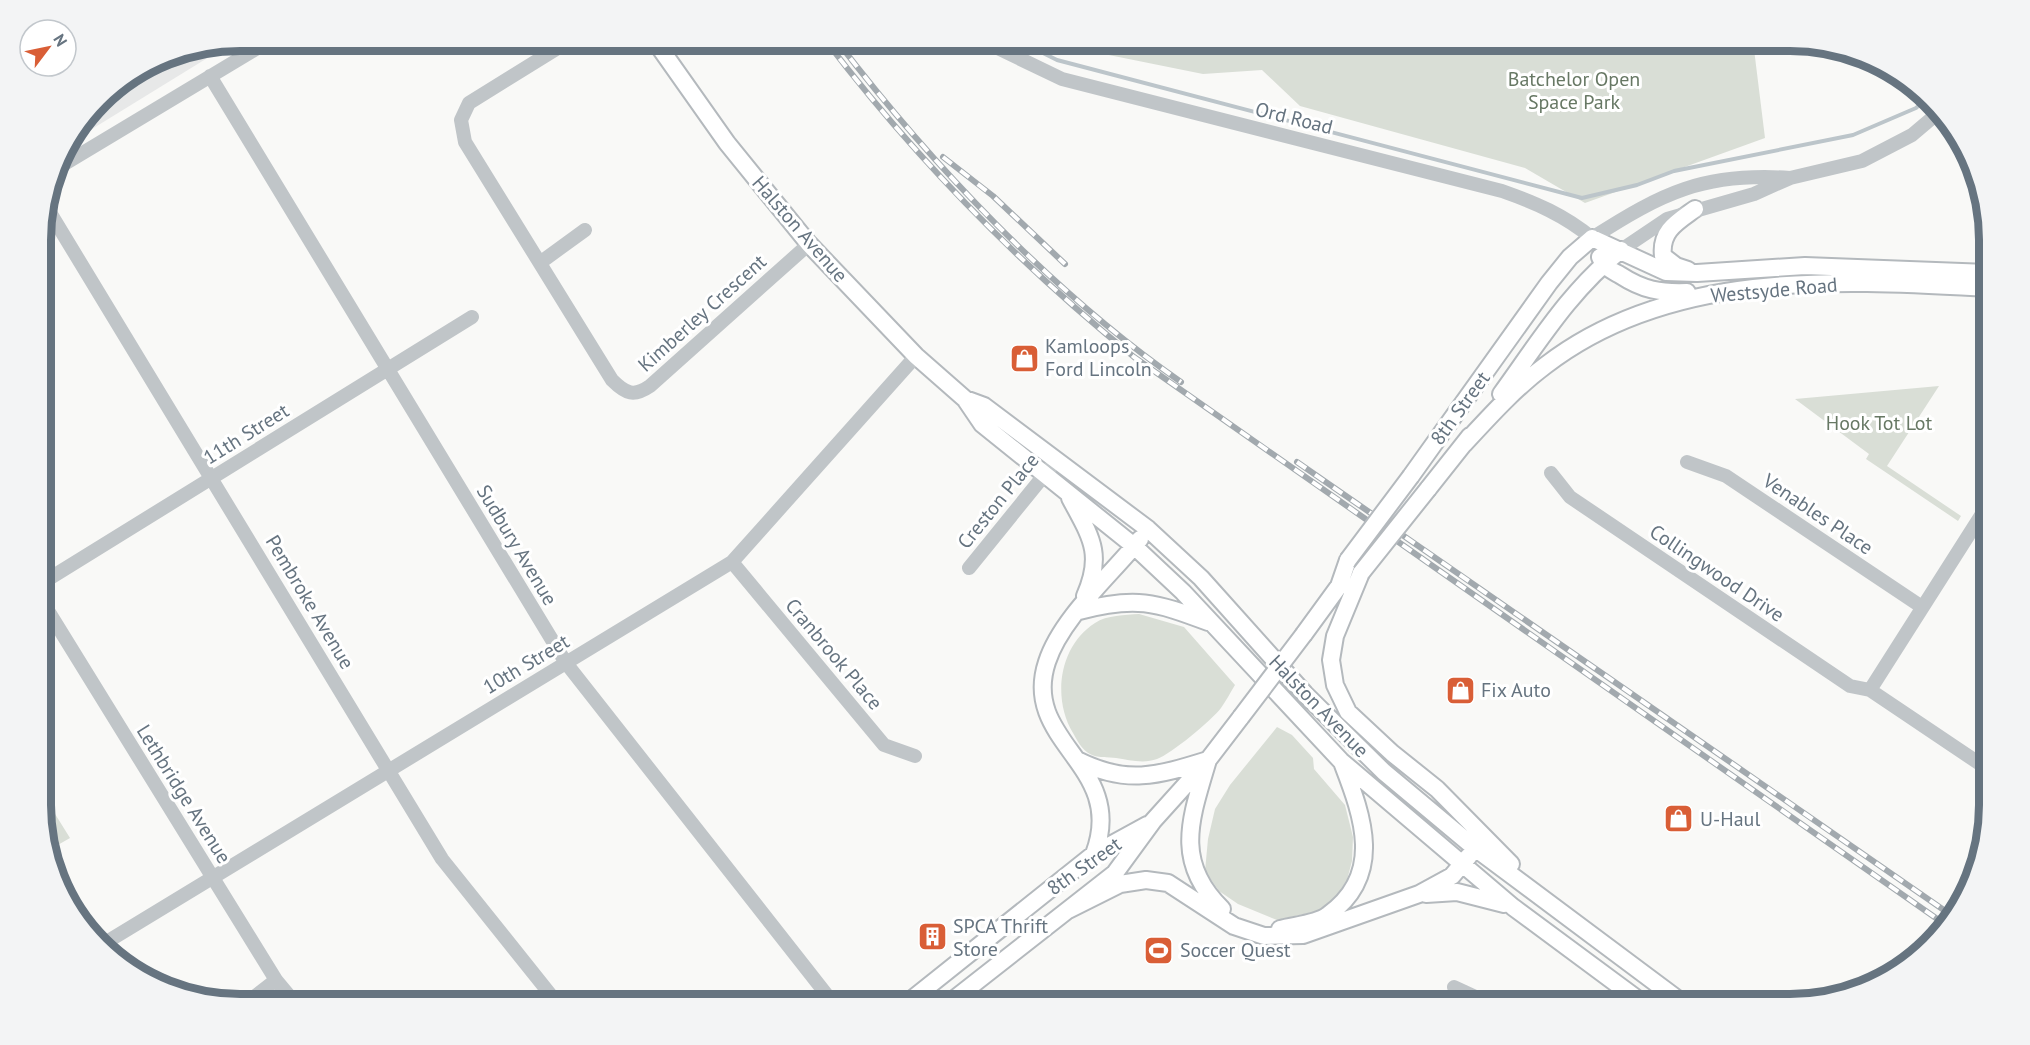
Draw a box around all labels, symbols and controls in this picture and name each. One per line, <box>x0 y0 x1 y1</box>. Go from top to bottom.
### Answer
north arrow <box>18 18 78 78</box>
text: N <box>49 30 72 50</box>
park label: Batchelor Open Space Park <box>1508 66 1640 115</box>
street label: Ord Road <box>1253 96 1335 140</box>
street label: Halston Avenue <box>747 170 853 288</box>
street label: Kimberley Crescent <box>632 248 772 378</box>
street label: Westsyde Road <box>1709 271 1839 309</box>
place label: Kamloops Ford Lincoln <box>1045 333 1152 382</box>
shop icon: Kamloops Ford Lincoln <box>1008 342 1040 374</box>
street label: 8th Street <box>1424 366 1496 450</box>
street label: 11th Street <box>198 397 294 470</box>
park label: Hook Tot Lot <box>1826 410 1933 436</box>
street label: Creston Place <box>951 448 1045 554</box>
street label: Venables Place <box>1757 467 1878 560</box>
street label: Sudbury Avenue <box>471 480 563 610</box>
street label: Collingwood Drive <box>1645 518 1789 628</box>
street label: Pembroke Avenue <box>260 530 360 674</box>
street label: Cranbrook Place <box>780 593 888 715</box>
street label: 10th Street <box>478 628 574 700</box>
street label: Halston Avenue <box>1263 649 1375 763</box>
shop icon: Fix Auto <box>1444 674 1476 706</box>
place label: Fix Auto <box>1481 677 1551 703</box>
street label: Lethbridge Avenue <box>131 720 237 868</box>
shop icon: U-Haul <box>1663 803 1695 835</box>
place label: U-Haul <box>1700 806 1760 832</box>
street label: 8th Street <box>1042 831 1126 901</box>
place label: SPCA Thrift Store <box>953 913 1048 962</box>
building icon: SPCA Thrift Store <box>916 921 948 953</box>
sports icon: Soccer Quest <box>1143 934 1175 966</box>
place label: Soccer Quest <box>1180 937 1291 963</box>

